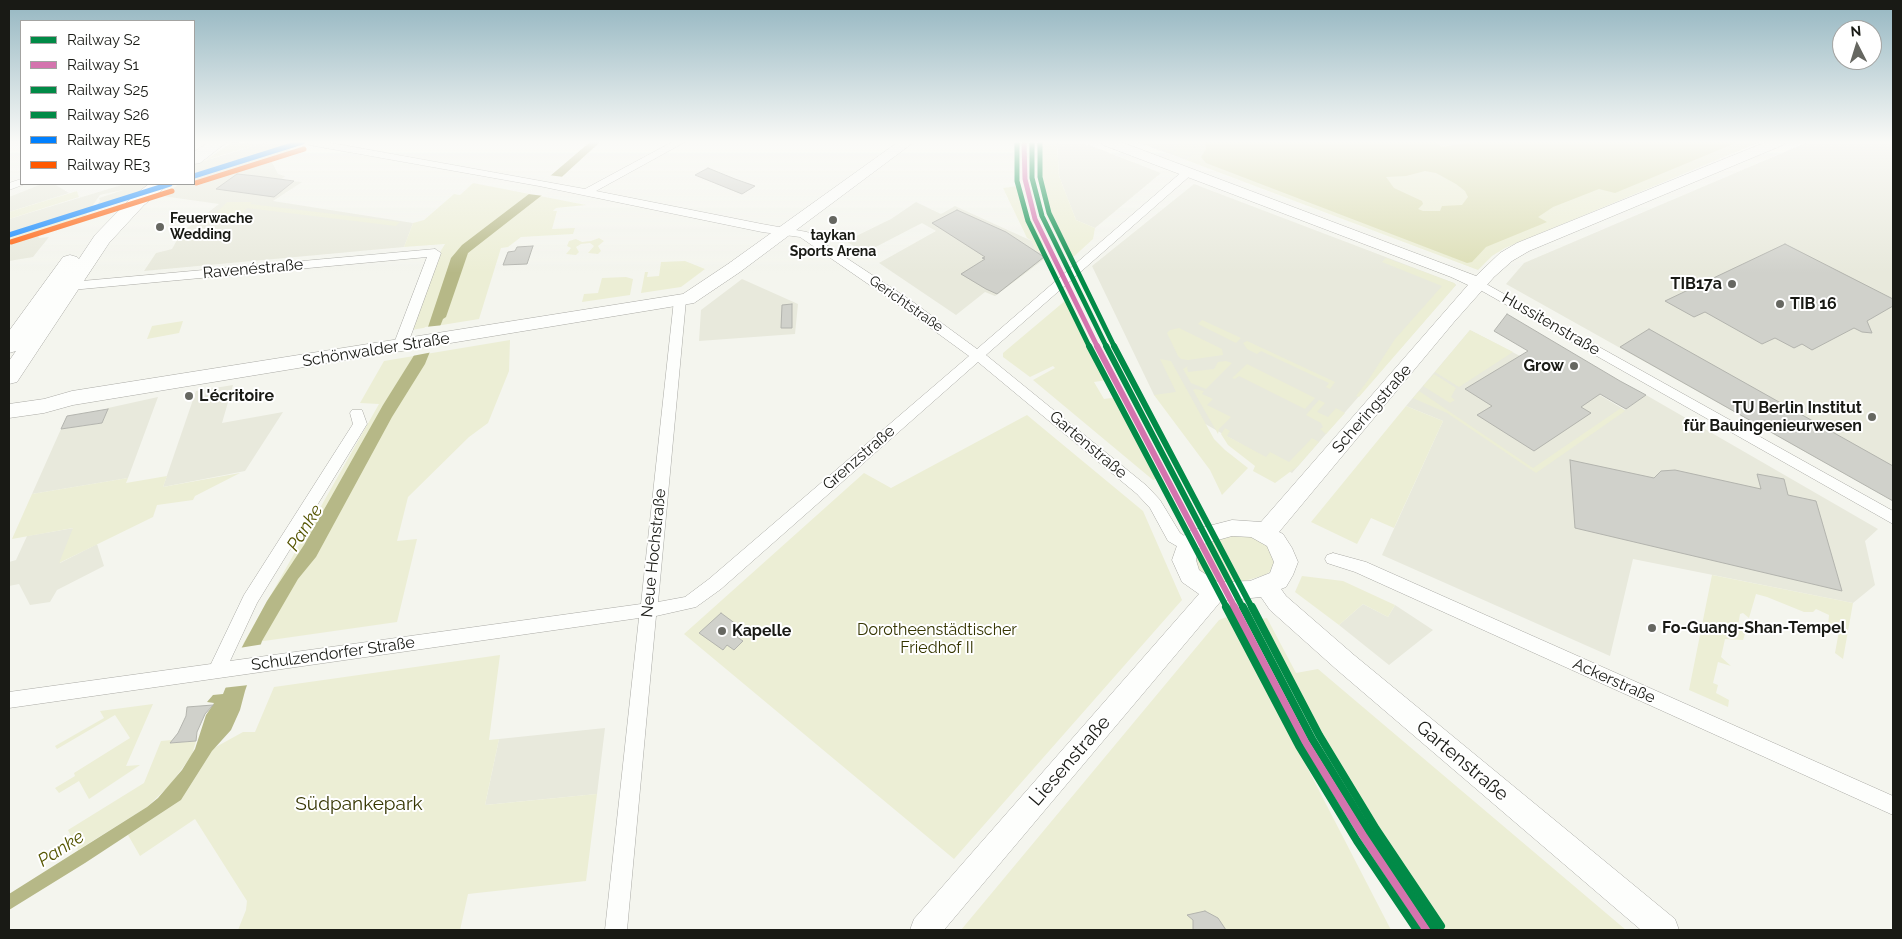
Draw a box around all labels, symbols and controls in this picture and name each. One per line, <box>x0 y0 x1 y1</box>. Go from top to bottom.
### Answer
legend <box>20 20 195 185</box>
north arrow <box>1832 20 1882 70</box>
text: N <box>1850 23 1862 39</box>
text: Railway S2 <box>67 31 140 49</box>
text: Railway S1 <box>67 56 139 74</box>
text: Railway S25 <box>67 81 149 99</box>
text: Railway S26 <box>67 106 149 124</box>
text: Railway RE5 <box>67 131 151 149</box>
text: Railway RE3 <box>67 156 150 174</box>
place label: Feuerwache Wedding <box>170 211 253 243</box>
marker: taykan Sports Arena <box>827 214 839 226</box>
marker: Feuerwache Wedding <box>154 221 166 233</box>
place label: taykan Sports Arena <box>790 228 876 260</box>
street label: Ravenéstraße <box>202 255 304 283</box>
street label: Gerichtstraße <box>866 272 946 336</box>
place label: TIB17a <box>1671 274 1722 294</box>
marker: TIB17a <box>1726 278 1738 290</box>
street label: Hussitenstraße <box>1499 288 1603 360</box>
place label: TIB 16 <box>1790 294 1837 314</box>
marker: TIB 16 <box>1774 298 1786 310</box>
street label: Schönwalder Straße <box>301 329 451 371</box>
place label: Grow <box>1523 356 1564 376</box>
marker: Grow <box>1568 360 1580 372</box>
street label: Scheringstraße <box>1328 361 1416 457</box>
place label: L'écritoire <box>199 386 274 406</box>
marker: L'écritoire <box>183 390 195 402</box>
place label: TU Berlin Institut für Bauingenieurwesen <box>1683 398 1862 436</box>
street label: Gartenstraße <box>1045 407 1131 483</box>
marker: TU Berlin Institut für Bauingenieurwesen <box>1866 411 1878 423</box>
street label: Grenzstraße <box>819 422 899 494</box>
street label: Neue Hochstraße <box>638 488 670 618</box>
water label: Panke <box>282 501 328 555</box>
place label: Fo-Guang-Shan-Tempel <box>1662 618 1846 638</box>
park label: Dorotheenstädtischer Friedhof II <box>857 620 1017 658</box>
place label: Kapelle <box>732 621 791 641</box>
marker: Fo-Guang-Shan-Tempel <box>1646 622 1658 634</box>
marker: Kapelle <box>716 625 728 637</box>
street label: Schulzendorfer Straße <box>250 633 416 675</box>
street label: Ackerstraße <box>1570 654 1658 708</box>
street label: Liesenstraße <box>1025 711 1115 811</box>
street label: Gartenstraße <box>1411 716 1513 806</box>
park label: Südpankepark <box>295 793 423 815</box>
water label: Panke <box>34 826 88 872</box>

